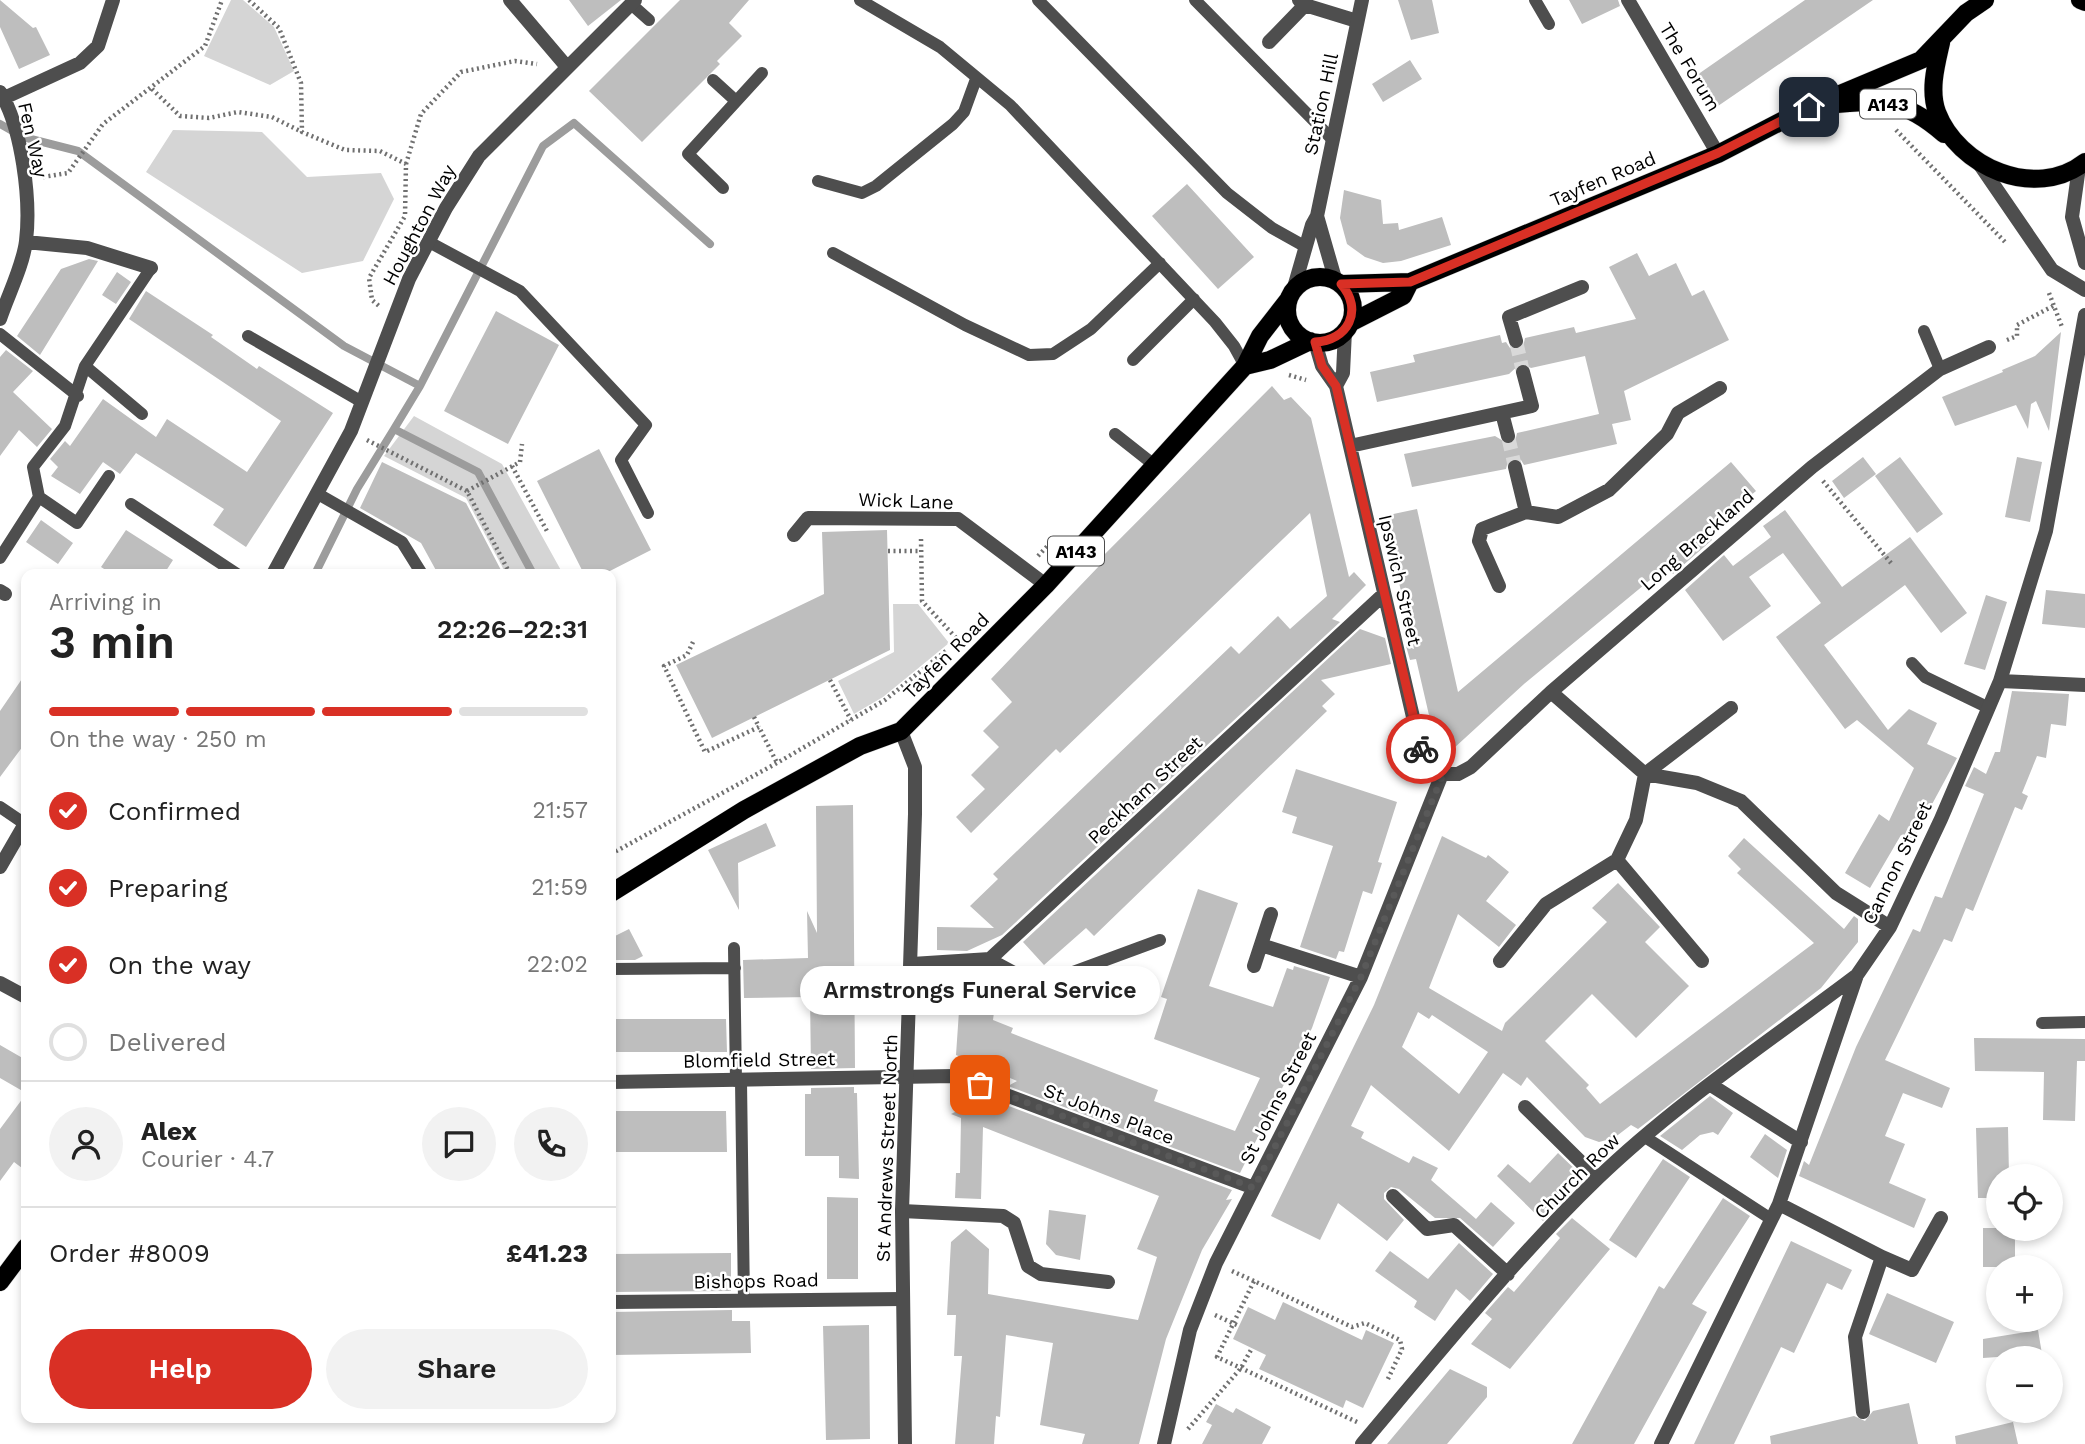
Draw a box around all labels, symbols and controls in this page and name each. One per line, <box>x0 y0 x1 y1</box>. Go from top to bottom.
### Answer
street label: The Forum <box>1654 18 1726 116</box>
street label: Station Hill <box>1299 51 1343 157</box>
pin <box>1779 77 1839 137</box>
icon: home <box>1790 88 1828 126</box>
road number: A143 <box>1860 90 1916 119</box>
street label: Fen Way <box>13 100 53 180</box>
street label: Tayfen Road <box>1547 146 1659 212</box>
street label: Houghton Way <box>378 161 461 289</box>
street label: Long Brackland <box>1635 484 1759 596</box>
street label: Wick Lane <box>858 488 954 514</box>
street label: Ipswich Street <box>1374 512 1426 648</box>
road number: A143 <box>1048 536 1104 566</box>
text: Arriving in <box>49 589 162 616</box>
street label: Tayfen Road <box>898 608 994 704</box>
text: 22:26–22:31 <box>437 614 588 644</box>
text: 3 min <box>49 615 175 669</box>
courier <box>1386 714 1456 784</box>
text: On the way · 250 m <box>49 726 267 753</box>
icon: bike <box>1402 730 1440 768</box>
street label: Peckham Street <box>1083 731 1207 849</box>
icon: check <box>49 792 87 830</box>
text: Confirmed <box>108 796 241 826</box>
text: 21:57 <box>533 797 588 824</box>
street label: Cannon Street <box>1857 798 1937 928</box>
icon: check <box>49 869 87 907</box>
text: Preparing <box>108 873 228 903</box>
text: 21:59 <box>531 874 588 901</box>
icon: check <box>49 946 87 984</box>
text: On the way <box>108 950 251 980</box>
text: 22:02 <box>527 951 588 978</box>
callout: Armstrongs Funeral Service <box>800 966 1160 1015</box>
text: Armstrongs Funeral Service <box>823 977 1137 1004</box>
text: Delivered <box>108 1027 227 1057</box>
street label: St Johns Street <box>1235 1028 1321 1168</box>
street label: St Andrews Street North <box>872 1034 902 1262</box>
street label: Blomfield Street <box>683 1047 835 1073</box>
pin <box>950 1055 1010 1115</box>
icon: bag <box>961 1066 999 1104</box>
street label: St Johns Place <box>1040 1079 1178 1149</box>
button: person <box>49 1107 123 1181</box>
button: chat <box>422 1107 496 1181</box>
button: phone <box>514 1107 588 1181</box>
text: Alex <box>141 1116 197 1146</box>
street label: Church Row <box>1529 1128 1625 1224</box>
text: Courier · 4.7 <box>141 1146 274 1173</box>
map controls <box>1986 1164 2063 1423</box>
button: locate <box>1986 1164 2063 1241</box>
text: Order #8009 <box>49 1238 210 1268</box>
text: £41.23 <box>506 1238 588 1268</box>
button: + <box>1986 1255 2063 1332</box>
street label: Bishops Road <box>693 1268 819 1294</box>
button: Help <box>49 1329 312 1409</box>
button: Share <box>326 1329 588 1409</box>
button: − <box>1986 1346 2063 1423</box>

